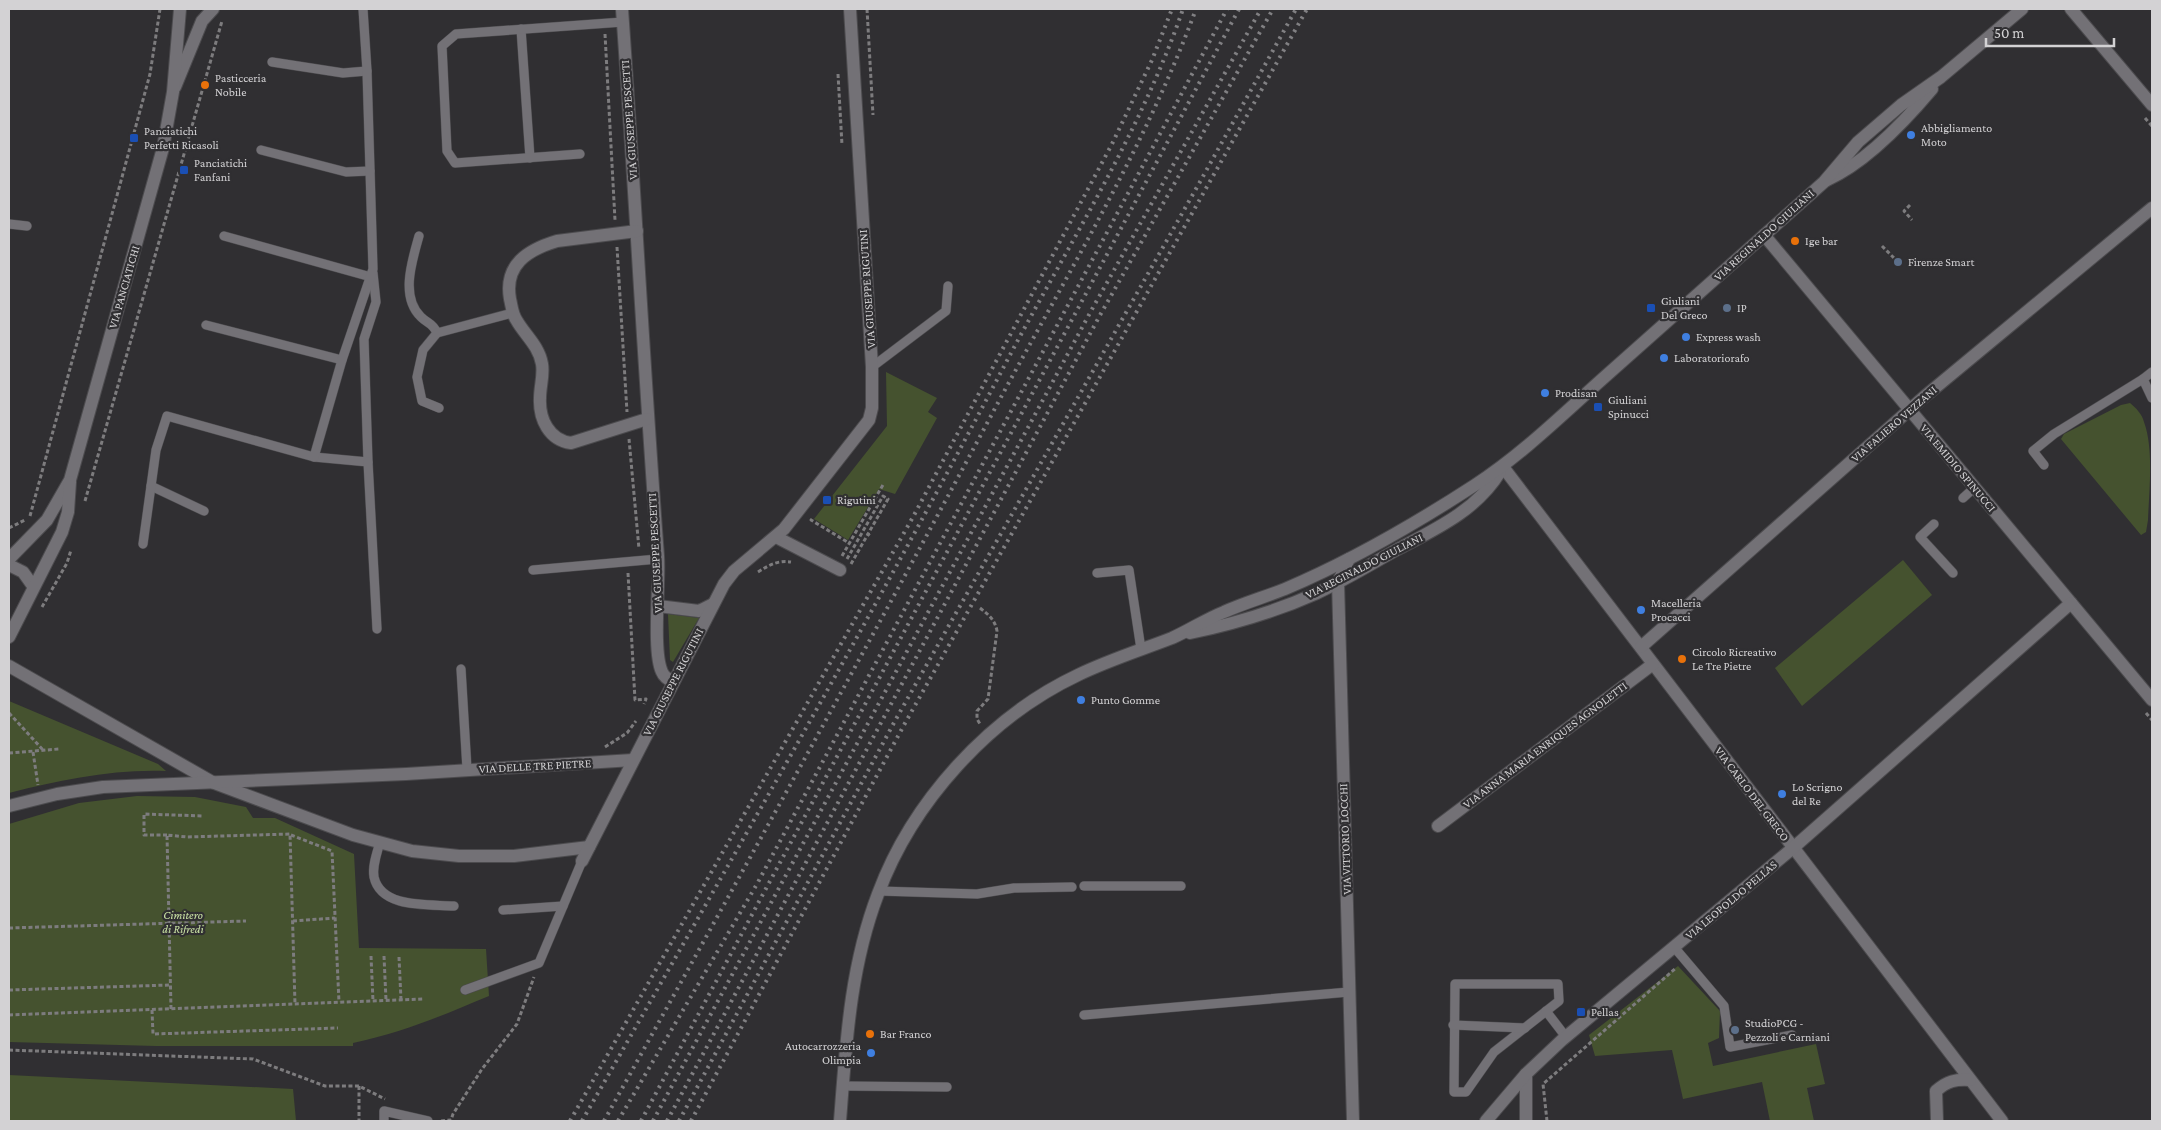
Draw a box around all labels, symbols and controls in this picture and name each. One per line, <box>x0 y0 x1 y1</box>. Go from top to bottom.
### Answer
scale bar <box>1986 15 2114 47</box>
text: 50 m <box>1994 25 2024 41</box>
street label: VIA GIUSEPPE PESCETTI <box>618 59 640 180</box>
place label: Pasticceria Nobile <box>215 71 267 99</box>
marker: Pasticceria Nobile <box>199 79 211 91</box>
place label: Abbigliamento Moto <box>1921 121 1992 149</box>
place label: Panciatichi Perfetti Ricasoli <box>144 124 219 152</box>
marker: Abbigliamento Moto <box>1905 129 1917 141</box>
marker: Panciatichi Perfetti Ricasoli <box>128 132 140 144</box>
place label: Panciatichi Fanfani <box>194 156 247 184</box>
marker: Panciatichi Fanfani <box>178 164 190 176</box>
street label: VIA REGINALDO GIULIANI <box>1711 186 1817 284</box>
street label: VIA GIUSEPPE RIGUTINI <box>856 229 878 349</box>
place label: Ige bar <box>1805 234 1839 248</box>
marker: Ige bar <box>1789 235 1801 247</box>
street label: VIA PANCIATICHI <box>105 243 143 330</box>
place label: Firenze Smart <box>1908 255 1975 269</box>
marker: Firenze Smart <box>1892 256 1904 268</box>
place label: Giuliani Del Greco <box>1661 294 1707 322</box>
place label: IP <box>1737 301 1747 315</box>
marker: Giuliani Del Greco <box>1645 302 1657 314</box>
marker: IP <box>1721 302 1733 314</box>
place label: Express wash <box>1696 330 1761 344</box>
marker: Express wash <box>1680 331 1692 343</box>
place label: Laboratoriorafo <box>1674 351 1750 365</box>
marker: Laboratoriorafo <box>1658 352 1670 364</box>
street label: VIA FALIERO VEZZANI <box>1848 383 1940 465</box>
place label: Prodisan <box>1555 386 1598 400</box>
marker: Prodisan <box>1539 387 1551 399</box>
place label: Giuliani Spinucci <box>1608 393 1649 421</box>
marker: Giuliani Spinucci <box>1592 401 1604 413</box>
street label: VIA EMIDIO SPINUCCI <box>1917 421 1999 515</box>
street label: VIA GIUSEPPE PESCETTI <box>645 492 665 613</box>
place label: Rigutini <box>837 493 876 507</box>
marker: Rigutini <box>821 494 833 506</box>
street label: VIA REGINALDO GIULIANI <box>1303 530 1425 602</box>
place label: Macelleria Procacci <box>1651 596 1702 624</box>
marker: Macelleria Procacci <box>1635 604 1647 616</box>
street label: VIA GIUSEPPE RIGUTINI <box>640 626 706 738</box>
place label: Circolo Ricreativo Le Tre Pietre <box>1692 645 1777 673</box>
marker: Circolo Ricreativo Le Tre Pietre <box>1676 653 1688 665</box>
street label: VIA ANNA MARIA ENRIQUES AGNOLETTI <box>1460 679 1630 811</box>
place label: Punto Gomme <box>1091 693 1160 707</box>
marker: Punto Gomme <box>1075 694 1087 706</box>
street label: VIA CARLO DEL GRECO <box>1712 744 1792 844</box>
street label: VIA DELLE TRE PIETRE <box>478 756 592 776</box>
place label: Lo Scrigno del Re <box>1792 780 1842 808</box>
street label: VIA VITTORIO LOCCHI <box>1336 783 1354 895</box>
marker: Lo Scrigno del Re <box>1776 788 1788 800</box>
street label: VIA LEOPOLDO PELLAS <box>1682 857 1780 942</box>
park label: Cimitero di Rifredi <box>162 908 204 936</box>
place label: Pellas <box>1591 1005 1619 1019</box>
marker: Pellas <box>1575 1006 1587 1018</box>
place label: StudioPCG - Pezzoli e Carniani <box>1745 1016 1830 1044</box>
marker: StudioPCG - Pezzoli e Carniani <box>1729 1024 1741 1036</box>
place label: Bar Franco <box>880 1027 931 1041</box>
marker: Bar Franco <box>864 1028 876 1040</box>
place label: Autocarrozzeria Olimpia <box>785 1039 861 1067</box>
marker: Autocarrozzeria Olimpia <box>865 1047 877 1059</box>

